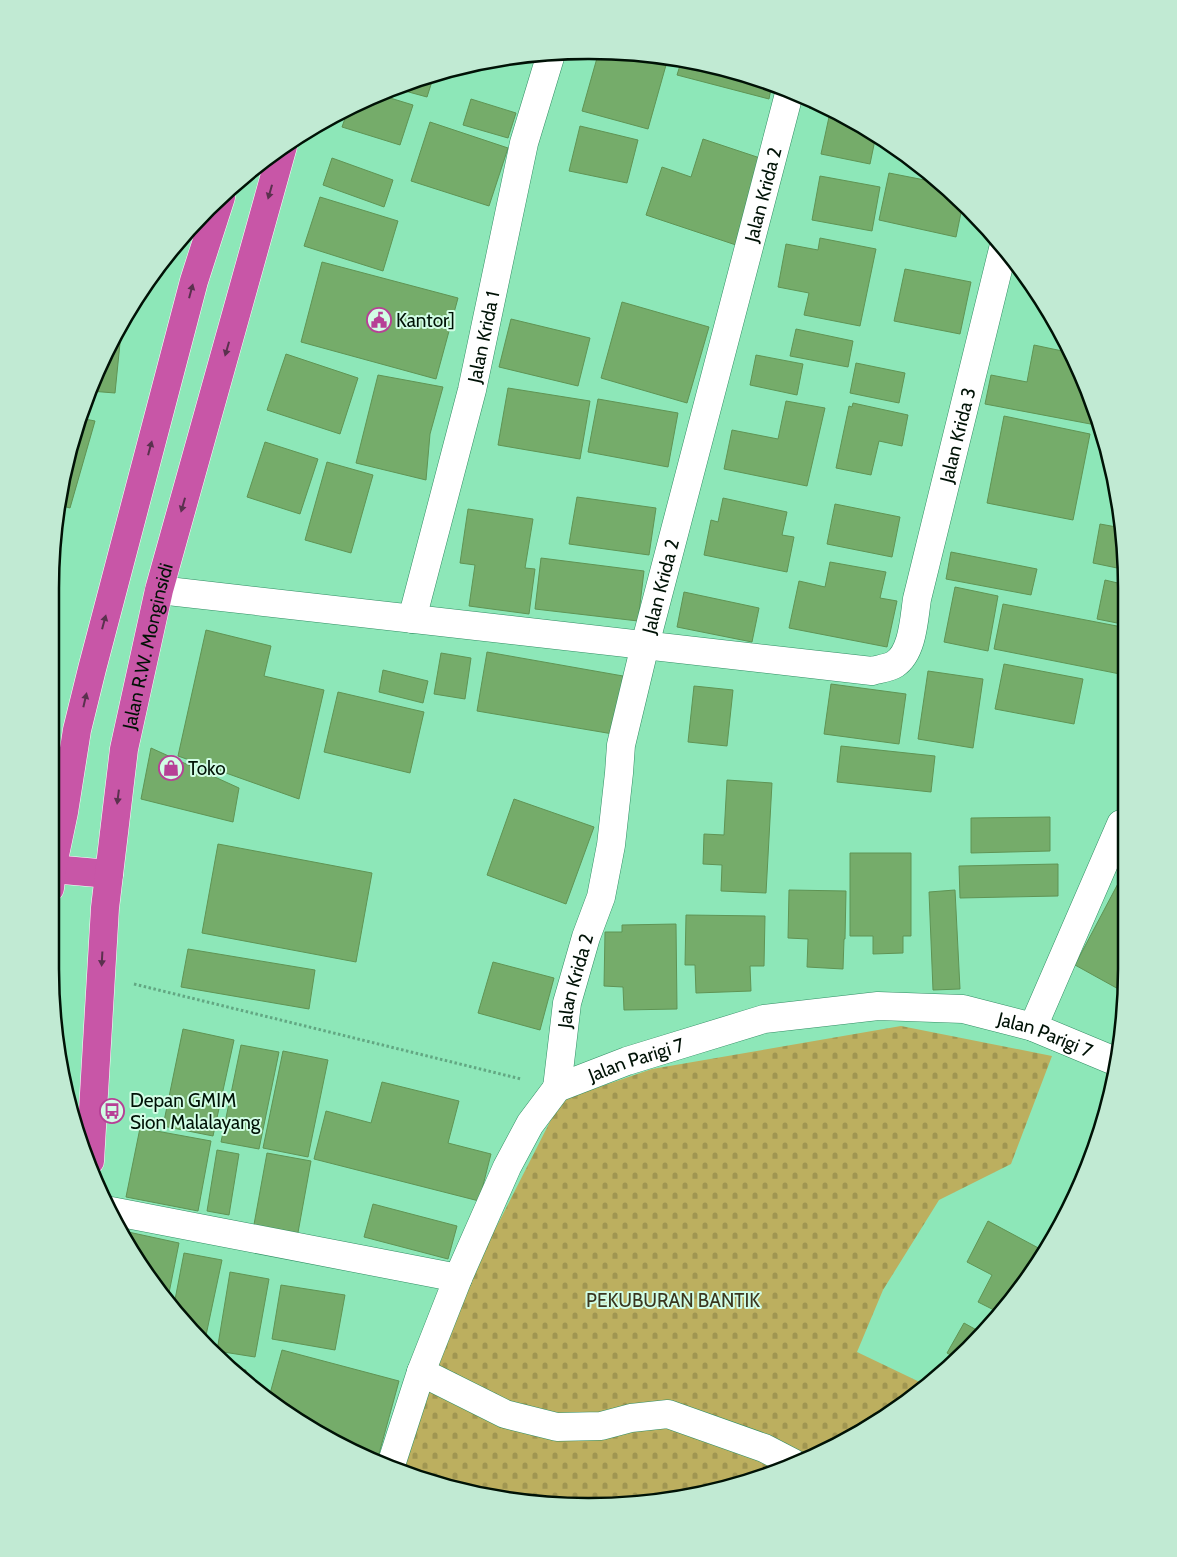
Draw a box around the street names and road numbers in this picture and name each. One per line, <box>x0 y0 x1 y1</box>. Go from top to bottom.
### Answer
street label: Jalan Krida 2 <box>740 145 787 245</box>
street label: Jalan Krida 1 <box>463 289 505 386</box>
street label: Jalan Krida 3 <box>935 385 981 486</box>
street label: Jalan Krida 2 <box>637 537 684 637</box>
street label: Jalan R.W. Monginsidi <box>117 560 178 733</box>
street label: Jalan Krida 2 <box>553 931 598 1030</box>
street label: Jalan Parigi 7 <box>994 1007 1096 1063</box>
street label: Jalan Parigi 7 <box>584 1033 687 1087</box>

